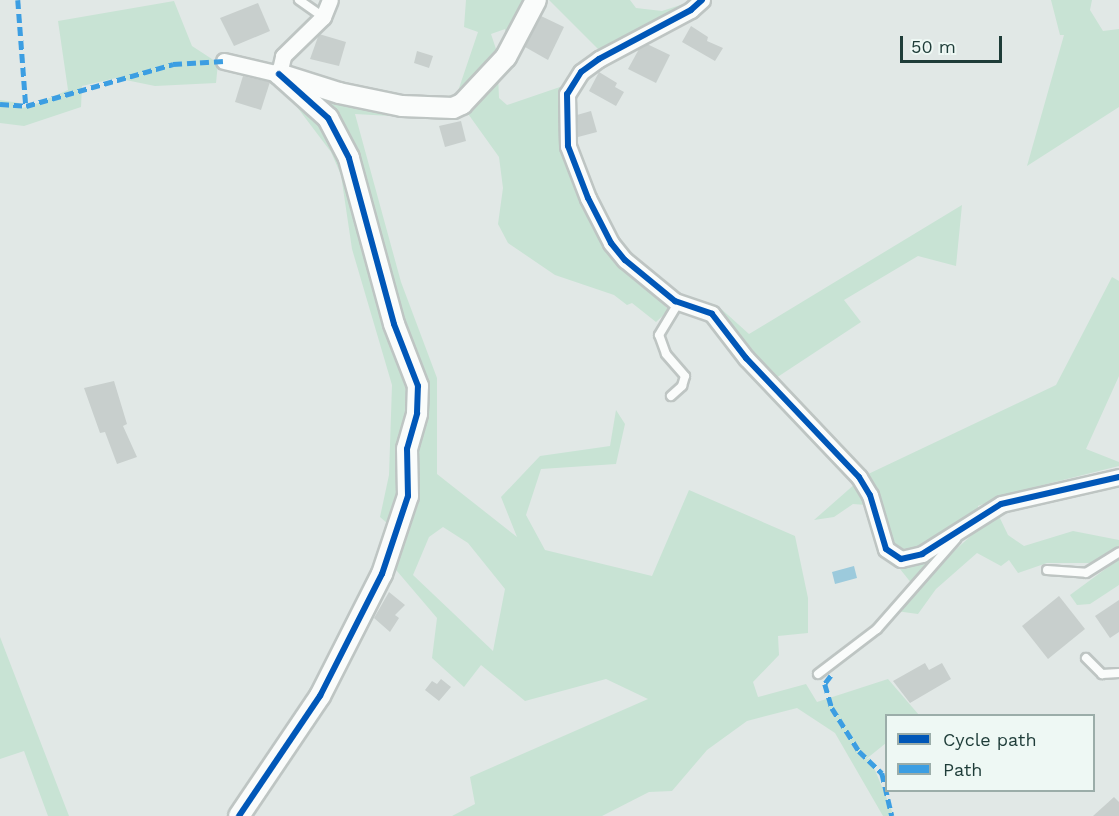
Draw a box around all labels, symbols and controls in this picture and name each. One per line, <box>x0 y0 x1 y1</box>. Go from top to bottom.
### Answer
scale bar <box>903 24 1005 62</box>
text: 50 m <box>911 36 956 57</box>
legend <box>885 714 1095 792</box>
text: Cycle path <box>943 729 1037 750</box>
text: Path <box>943 759 983 780</box>

